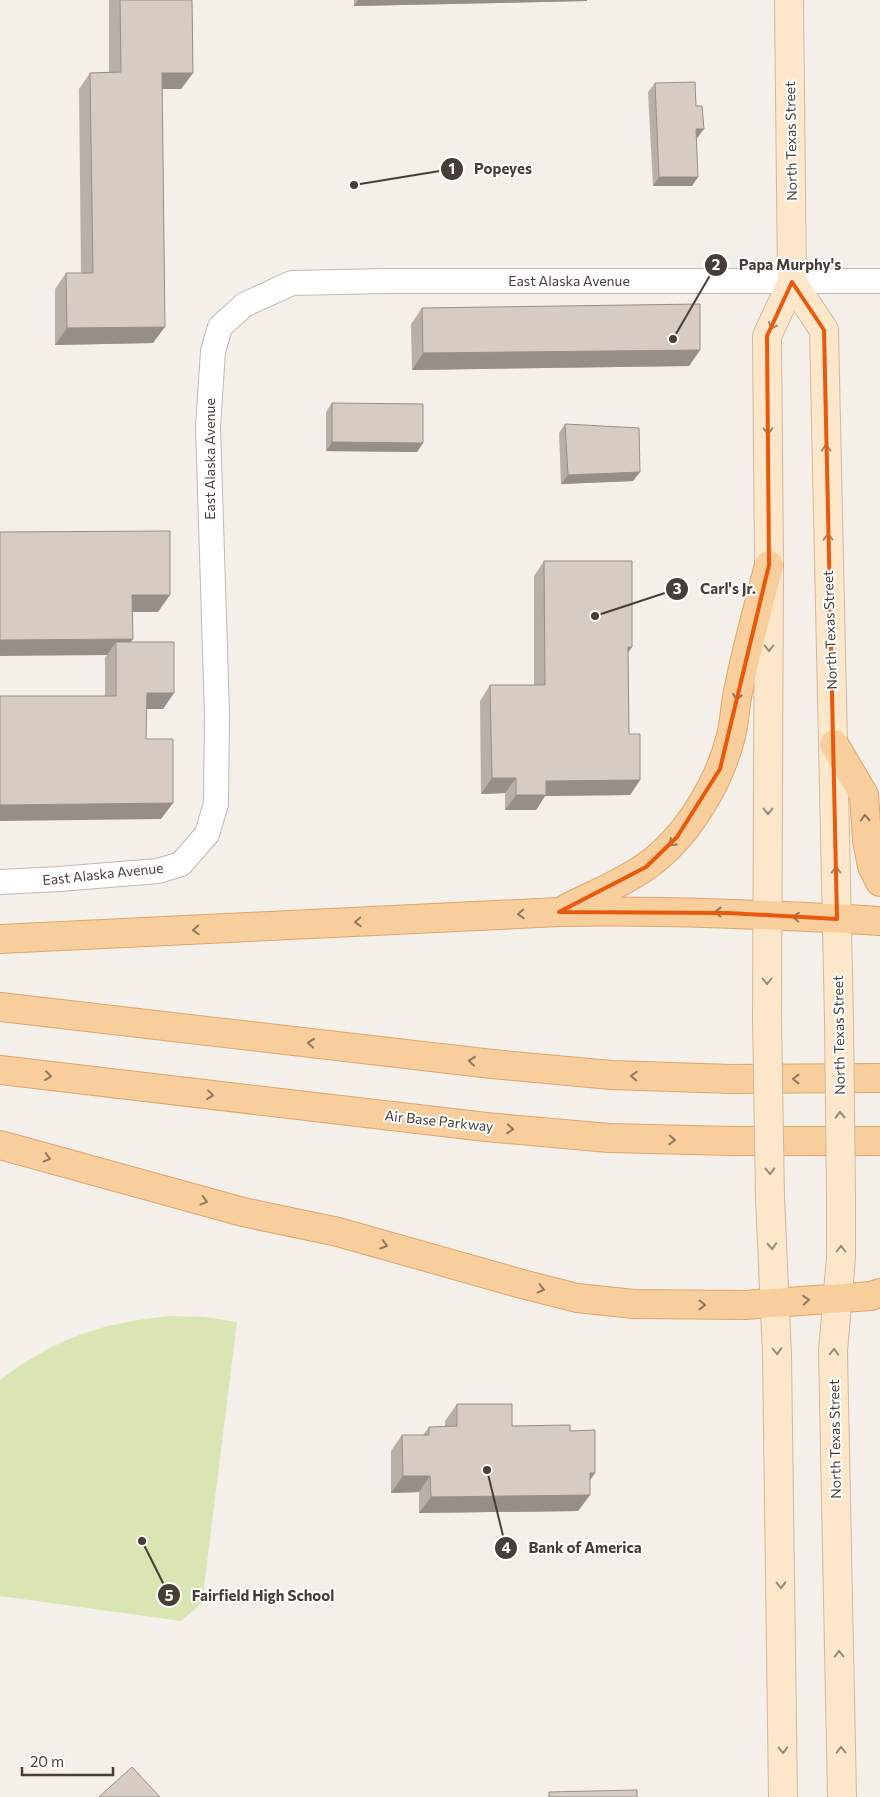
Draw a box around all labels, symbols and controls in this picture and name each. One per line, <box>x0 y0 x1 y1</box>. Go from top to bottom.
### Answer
street label: North Texas Street <box>781 81 800 201</box>
callout: Popeyes <box>439 154 542 184</box>
text: 1 <box>449 159 455 177</box>
text: Popeyes <box>474 159 532 177</box>
callout: Papa Murphy's <box>704 250 851 280</box>
text: 2 <box>712 255 720 273</box>
text: Papa Murphy's <box>739 255 841 273</box>
street label: East Alaska Avenue <box>508 272 630 289</box>
one-way arrow <box>767 321 778 330</box>
street label: East Alaska Avenue <box>201 398 218 520</box>
one-way arrow <box>763 428 773 435</box>
one-way arrow <box>820 444 831 452</box>
one-way arrow <box>822 533 833 541</box>
street label: North Texas Street <box>819 570 840 690</box>
callout: Carl's Jr. <box>665 574 766 604</box>
text: 3 <box>673 579 682 597</box>
text: Carl's Jr. <box>700 579 756 597</box>
one-way arrow <box>764 645 774 653</box>
one-way arrow <box>732 693 743 701</box>
one-way arrow <box>763 808 773 815</box>
one-way arrow <box>860 814 871 822</box>
one-way arrow <box>668 837 677 846</box>
street label: East Alaska Avenue <box>42 859 164 888</box>
one-way arrow <box>831 866 841 874</box>
one-way arrow <box>714 907 722 918</box>
one-way arrow <box>516 908 524 919</box>
one-way arrow <box>792 911 800 922</box>
one-way arrow <box>354 916 362 927</box>
one-way arrow <box>192 924 200 935</box>
street label: North Texas Street <box>829 975 848 1095</box>
one-way arrow <box>762 978 772 985</box>
one-way arrow <box>306 1038 314 1049</box>
one-way arrow <box>468 1056 476 1067</box>
one-way arrow <box>45 1070 53 1081</box>
one-way arrow <box>630 1071 638 1081</box>
one-way arrow <box>792 1074 800 1084</box>
one-way arrow <box>206 1089 214 1100</box>
street label: Air Base Parkway <box>384 1106 494 1135</box>
one-way arrow <box>835 1110 845 1118</box>
one-way arrow <box>507 1123 515 1134</box>
one-way arrow <box>669 1134 677 1145</box>
one-way arrow <box>43 1152 51 1163</box>
one-way arrow <box>765 1168 775 1176</box>
one-way arrow <box>199 1195 208 1206</box>
one-way arrow <box>380 1240 388 1250</box>
one-way arrow <box>767 1243 778 1251</box>
one-way arrow <box>836 1245 846 1253</box>
one-way arrow <box>536 1283 545 1294</box>
one-way arrow <box>803 1295 811 1306</box>
one-way arrow <box>698 1300 706 1310</box>
one-way arrow <box>772 1348 782 1356</box>
one-way arrow <box>829 1348 839 1356</box>
street label: North Texas Street <box>825 1379 844 1499</box>
callout: Bank of America <box>493 1533 652 1563</box>
text: 4 <box>501 1538 511 1556</box>
text: Bank of America <box>528 1538 642 1556</box>
callout: Fairfield High School <box>157 1580 345 1610</box>
one-way arrow <box>776 1582 786 1590</box>
text: 5 <box>165 1586 174 1604</box>
text: Fairfield High School <box>192 1586 334 1604</box>
one-way arrow <box>834 1650 844 1658</box>
scale bar <box>22 1744 114 1776</box>
one-way arrow <box>778 1746 788 1754</box>
one-way arrow <box>836 1746 846 1754</box>
text: 20 m <box>30 1752 64 1770</box>

